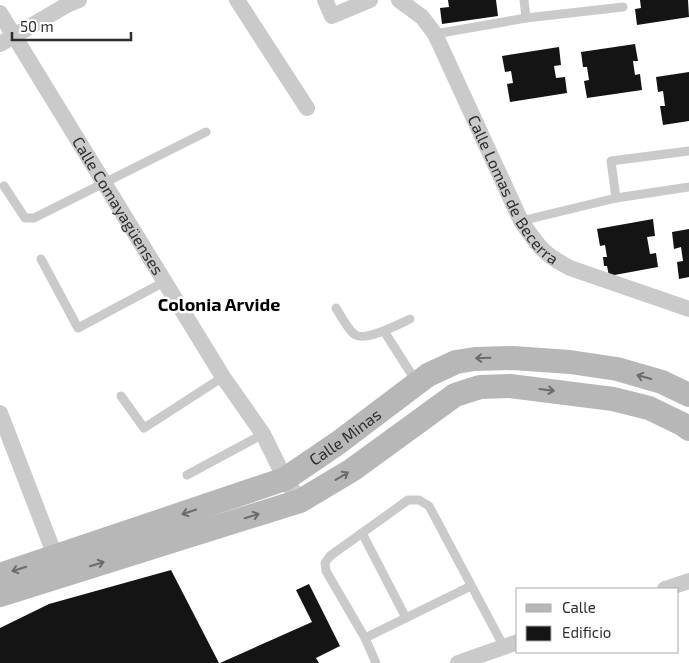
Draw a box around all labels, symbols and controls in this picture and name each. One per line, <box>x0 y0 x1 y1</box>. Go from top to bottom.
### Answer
scale bar <box>12 10 131 42</box>
text: 50 m <box>20 17 54 35</box>
street label: Calle Lomas de Becerra <box>465 112 562 268</box>
street label: Calle Comayagüenses <box>69 133 168 278</box>
district label: Colonia Arvide <box>158 293 280 315</box>
one-way arrow <box>476 354 492 363</box>
one-way arrow <box>637 372 653 381</box>
one-way arrow <box>539 385 555 395</box>
street label: Calle Minas <box>305 404 384 469</box>
one-way arrow <box>335 470 349 480</box>
one-way arrow <box>182 508 198 517</box>
one-way arrow <box>243 511 259 520</box>
one-way arrow <box>88 559 104 569</box>
one-way arrow <box>11 565 27 575</box>
legend <box>516 588 679 653</box>
text: Calle <box>562 598 596 616</box>
text: Edificio <box>562 623 611 641</box>

